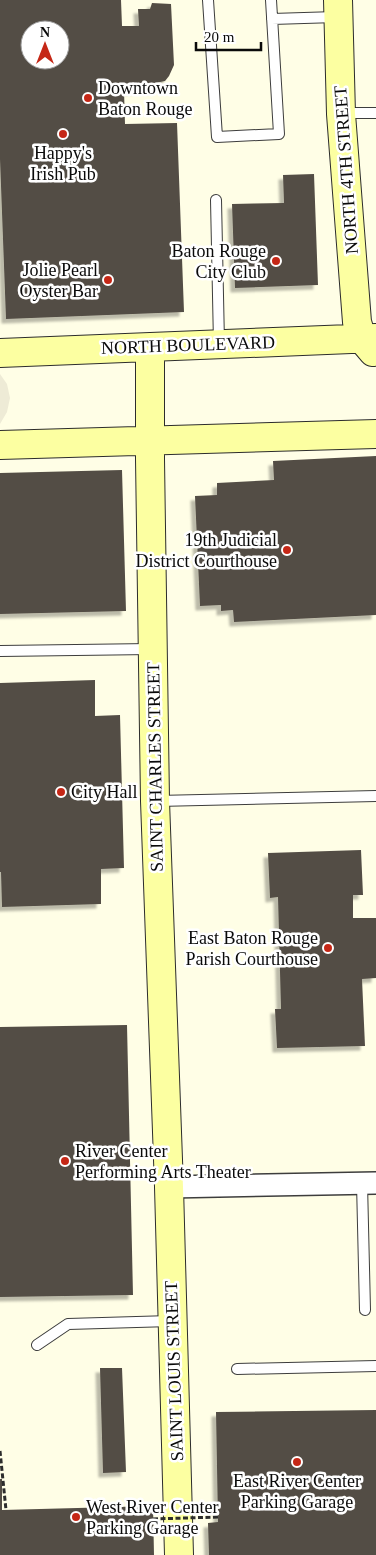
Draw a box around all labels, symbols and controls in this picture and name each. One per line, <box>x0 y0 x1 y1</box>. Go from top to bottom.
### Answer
north arrow <box>20 20 70 70</box>
scale bar <box>196 20 261 52</box>
text: N <box>40 25 50 40</box>
text: 20 m <box>204 29 235 45</box>
place label: Downtown Baton Rouge <box>98 78 193 119</box>
street label: NORTH 4TH STREET <box>330 85 362 255</box>
marker: Downtown Baton Rouge <box>82 92 94 104</box>
marker: Happy's Irish Pub <box>57 128 69 140</box>
place label: Happy's Irish Pub <box>30 143 96 184</box>
place label: Baton Rouge City Club <box>172 241 266 282</box>
marker: Baton Rouge City Club <box>270 255 282 267</box>
place label: Jolie Pearl Oyster Bar <box>20 260 98 301</box>
marker: Jolie Pearl Oyster Bar <box>102 274 114 286</box>
street label: NORTH BOULEVARD <box>101 332 275 358</box>
place label: 19th Judicial District Courthouse <box>136 530 277 571</box>
marker: 19th Judicial District Courthouse <box>281 544 293 556</box>
street label: SAINT CHARLES STREET <box>143 662 167 872</box>
place label: City Hall <box>71 782 138 802</box>
marker: City Hall <box>55 786 67 798</box>
place label: East Baton Rouge Parish Courthouse <box>186 928 318 969</box>
marker: East Baton Rouge Parish Courthouse <box>322 942 334 954</box>
place label: River Center Performing Arts Theater <box>75 1141 251 1182</box>
marker: River Center Performing Arts Theater <box>59 1155 71 1167</box>
street label: SAINT LOUIS STREET <box>161 1280 187 1462</box>
marker: East River Center Parking Garage <box>291 1456 303 1468</box>
place label: East River Center Parking Garage <box>233 1471 361 1512</box>
place label: West River Center Parking Garage <box>86 1497 219 1538</box>
marker: West River Center Parking Garage <box>70 1511 82 1523</box>

